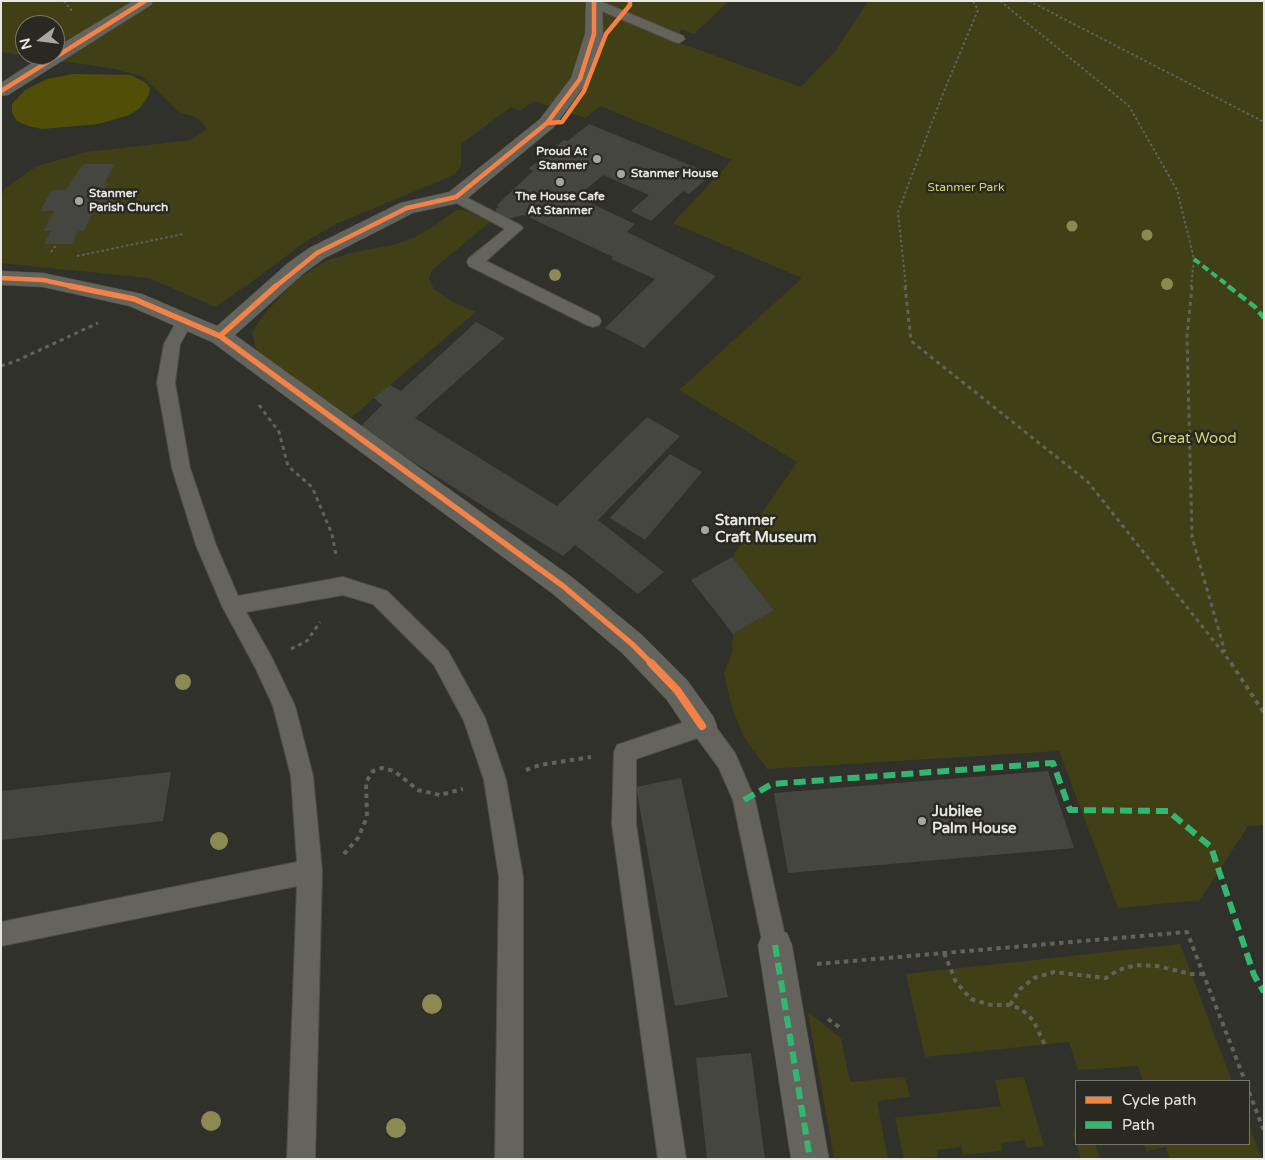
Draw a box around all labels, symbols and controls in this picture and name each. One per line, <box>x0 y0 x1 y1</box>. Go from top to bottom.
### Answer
north arrow <box>15 15 65 65</box>
text: N <box>16 36 36 51</box>
place label: Proud At Stanmer <box>536 145 587 173</box>
marker: Proud At Stanmer <box>591 153 603 165</box>
place label: Stanmer House <box>631 167 718 181</box>
marker: Stanmer House <box>615 168 627 180</box>
marker: The House Cafe At Stanmer <box>554 176 566 188</box>
park label: Stanmer Park <box>928 181 1004 195</box>
place label: Stanmer Parish Church <box>89 187 168 215</box>
place label: The House Cafe At Stanmer <box>515 190 605 218</box>
marker: Stanmer Parish Church <box>73 195 85 207</box>
park label: Great Wood <box>1151 430 1237 448</box>
place label: Stanmer Craft Museum <box>715 512 817 547</box>
marker: Stanmer Craft Museum <box>699 524 711 536</box>
place label: Jubilee Palm House <box>932 803 1017 838</box>
marker: Jubilee Palm House <box>916 815 928 827</box>
legend <box>1075 1080 1250 1145</box>
text: Cycle path <box>1122 1091 1196 1109</box>
text: Path <box>1122 1116 1155 1134</box>

